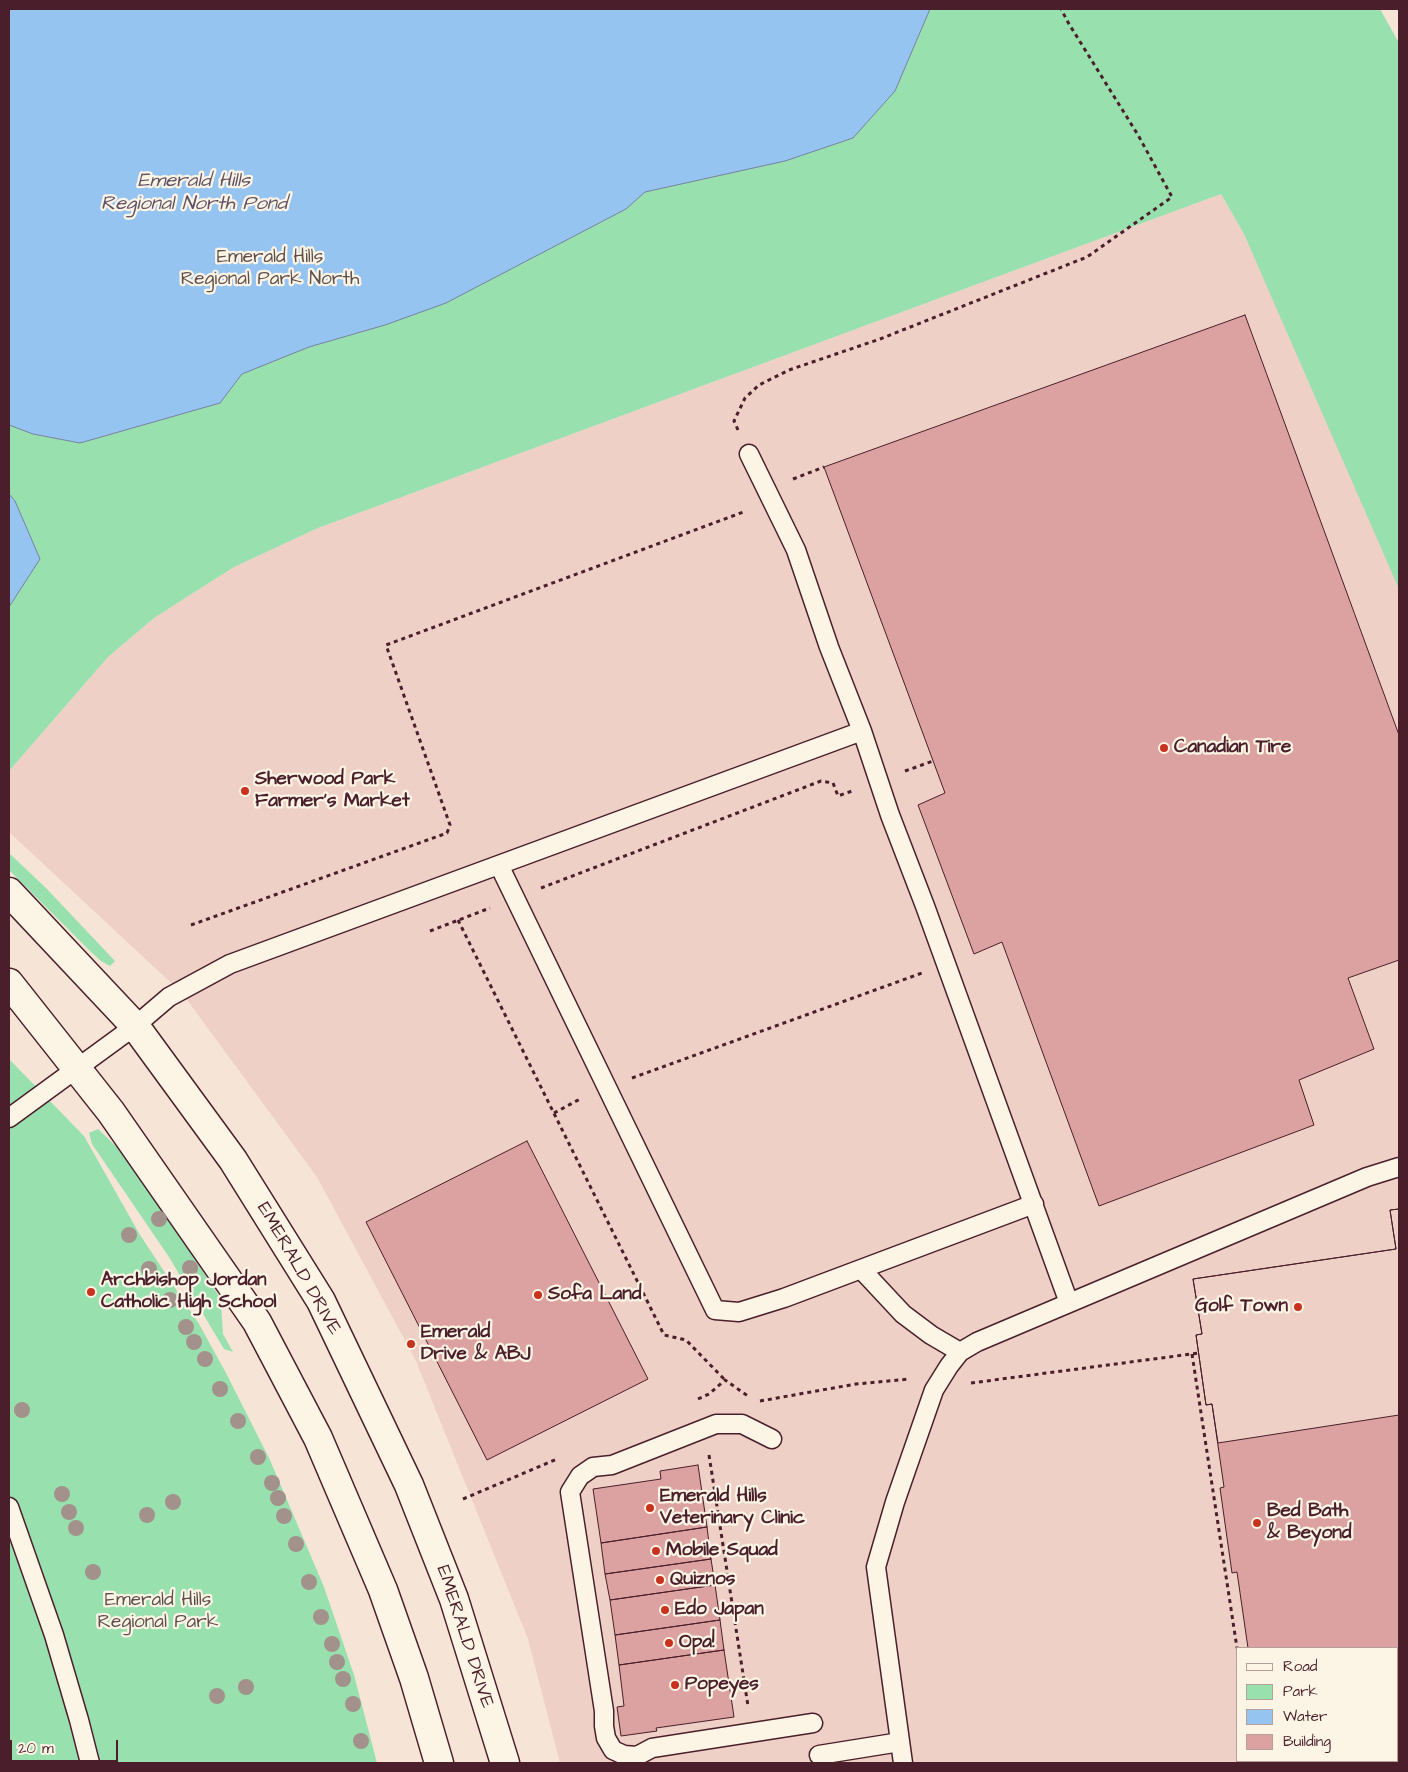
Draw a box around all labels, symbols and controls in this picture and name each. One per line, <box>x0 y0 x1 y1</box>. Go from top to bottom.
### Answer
water label: Emerald Hills Regional North Pond <box>101 170 287 217</box>
park label: Emerald Hills Regional Park North <box>181 247 359 291</box>
place label: Canadian Tire <box>1174 737 1291 759</box>
marker: Canadian Tire <box>1158 742 1170 754</box>
place label: Sherwood Park Farmer's Market <box>255 769 410 813</box>
marker: Sherwood Park Farmer's Market <box>239 785 251 797</box>
street label: EMERALD DRIVE <box>251 1199 345 1339</box>
place label: Archbishop Jordan Catholic High School <box>101 1270 277 1314</box>
place label: Sofa Land <box>548 1284 642 1306</box>
marker: Archbishop Jordan Catholic High School <box>85 1286 97 1298</box>
marker: Sofa Land <box>532 1289 544 1301</box>
place label: Golf Town <box>1195 1296 1288 1318</box>
marker: Golf Town <box>1292 1301 1304 1313</box>
place label: Emerald Drive & ABJ <box>421 1322 530 1366</box>
marker: Emerald Drive & ABJ <box>405 1338 417 1350</box>
place label: Emerald Hills Veterinary Clinic <box>660 1486 805 1530</box>
place label: Bed Bath & Beyond <box>1267 1501 1351 1545</box>
marker: Emerald Hills Veterinary Clinic <box>644 1502 656 1514</box>
marker: Bed Bath & Beyond <box>1251 1517 1263 1529</box>
place label: Mobile Squad <box>666 1540 778 1562</box>
marker: Mobile Squad <box>650 1545 662 1557</box>
street label: EMERALD DRIVE <box>430 1563 498 1711</box>
place label: Quiznos <box>670 1569 735 1591</box>
marker: Quiznos <box>654 1574 666 1586</box>
park label: Emerald Hills Regional Park <box>98 1590 218 1634</box>
place label: Edo Japan <box>675 1599 764 1621</box>
marker: Edo Japan <box>659 1604 671 1616</box>
place label: Opa! <box>679 1632 715 1654</box>
marker: Opa! <box>663 1637 675 1649</box>
legend <box>1236 1647 1398 1762</box>
text: Road <box>1283 1656 1317 1677</box>
place label: Popeyes <box>685 1674 759 1696</box>
marker: Popeyes <box>669 1679 681 1691</box>
text: Park <box>1283 1681 1318 1702</box>
text: Water <box>1283 1706 1327 1727</box>
scale bar <box>12 1730 120 1762</box>
text: Building <box>1283 1731 1331 1752</box>
text: 20 m <box>18 1738 54 1759</box>

